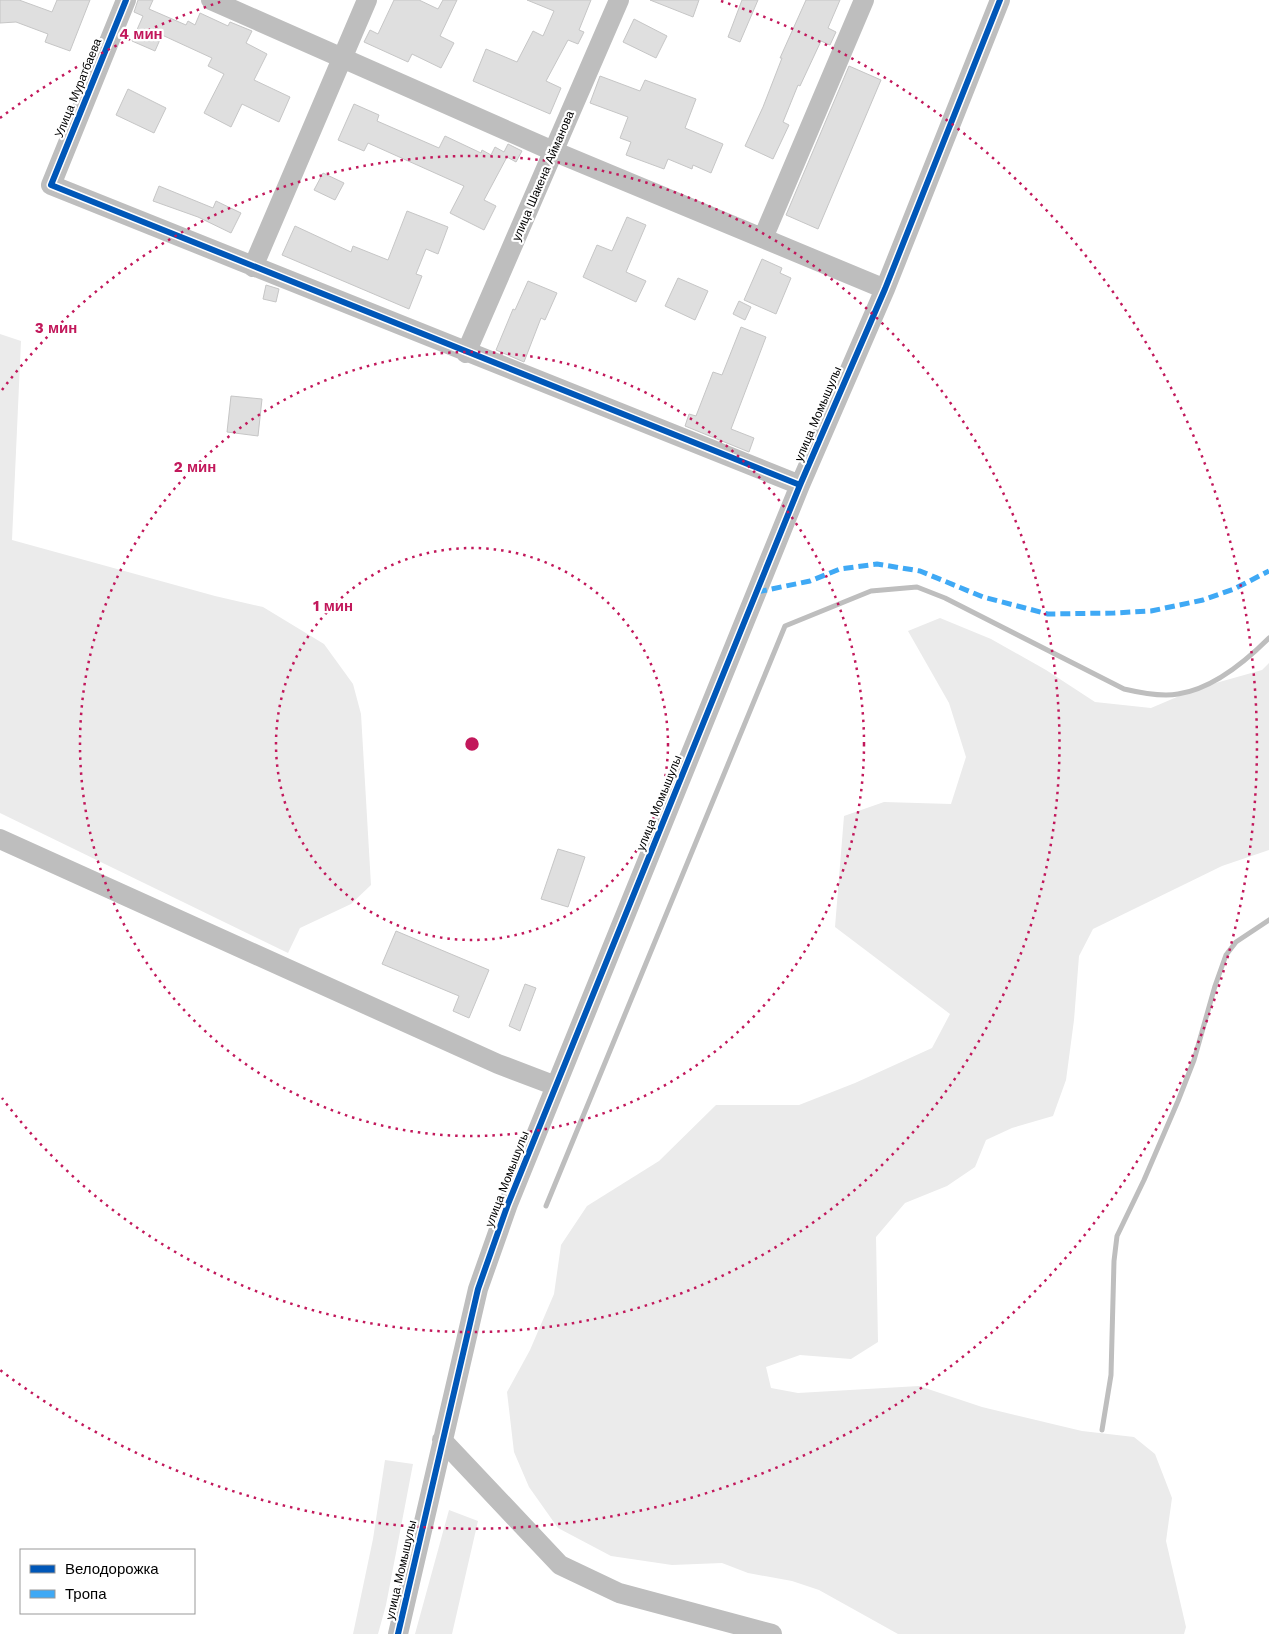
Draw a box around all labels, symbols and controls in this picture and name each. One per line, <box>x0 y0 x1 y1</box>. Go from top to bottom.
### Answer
text: 4 мин <box>119 25 163 43</box>
street label: Улица Муратбаева <box>52 36 104 140</box>
street label: улица Шакена Айманова <box>509 109 577 243</box>
text: 3 мин <box>35 319 77 337</box>
street label: улица Момышулы <box>792 364 844 464</box>
text: 2 мин <box>174 458 216 476</box>
text: 1 мин <box>313 597 353 615</box>
centre of rings <box>463 735 481 753</box>
street label: улица Момышулы <box>633 753 685 853</box>
street label: улица Момышулы <box>482 1129 532 1229</box>
street label: улица Момышулы <box>383 1519 419 1621</box>
legend <box>20 1549 195 1614</box>
text: Велодорожка <box>65 1560 159 1578</box>
text: Тропа <box>65 1585 107 1603</box>

